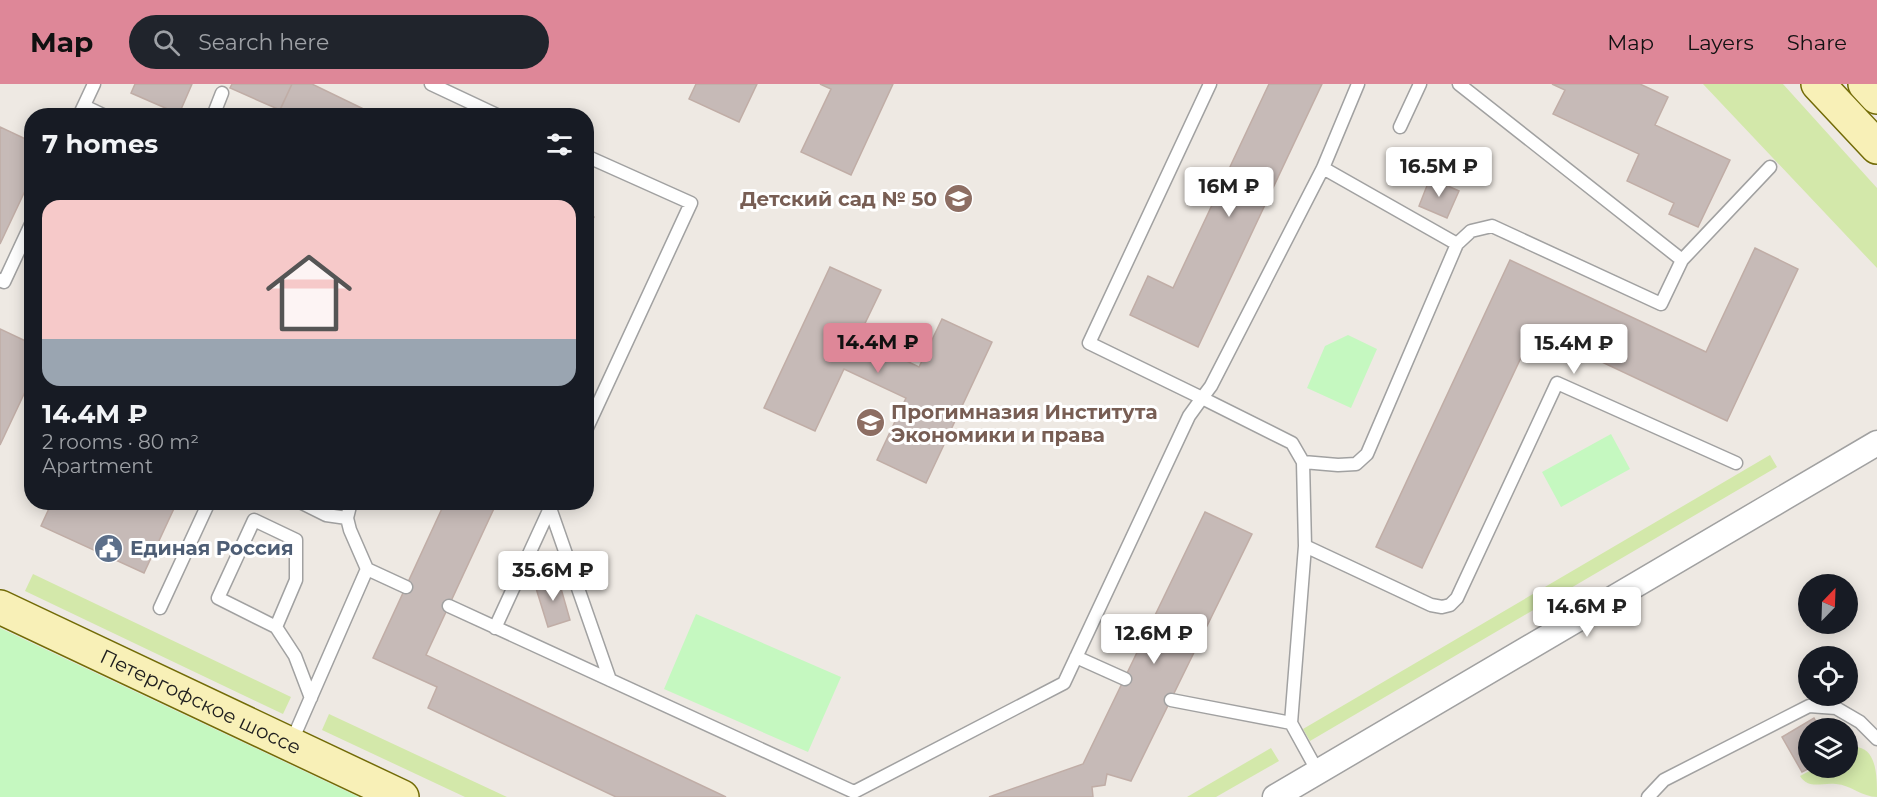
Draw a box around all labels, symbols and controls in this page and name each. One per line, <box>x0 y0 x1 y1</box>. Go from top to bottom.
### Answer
search box <box>129 15 549 69</box>
text: Map <box>30 25 93 59</box>
icon: search <box>150 26 183 59</box>
text: Search here <box>198 29 329 56</box>
text: Map <box>1607 30 1654 55</box>
text: Layers <box>1687 30 1754 55</box>
text: Share <box>1787 30 1847 55</box>
text: 7 homes <box>42 128 158 160</box>
icon: filters <box>543 128 576 161</box>
pin: 16.5M ₽ <box>1384 147 1494 198</box>
text: 16.5M ₽ <box>1400 154 1478 178</box>
pin: 16M ₽ <box>1187 167 1271 218</box>
text: 16M ₽ <box>1199 174 1259 198</box>
school or university icon: Детский сад № 50 <box>942 183 974 215</box>
place label: Детский сад № 50 <box>740 187 937 211</box>
icon: home <box>255 239 363 347</box>
pin: 14.4M ₽ <box>823 323 933 374</box>
pin: 15.4M ₽ <box>1519 324 1629 375</box>
text: 14.4M ₽ <box>837 330 919 354</box>
text: 15.4M ₽ <box>1534 331 1614 355</box>
text: 14.4M ₽ <box>42 398 148 430</box>
place label: Прогимназия Института Экономики и права <box>891 400 1158 447</box>
school or university icon: Прогимназия Института Экономики и права <box>854 407 886 439</box>
text: 2 rooms · 80 m² <box>42 430 199 454</box>
text: Apartment <box>42 454 153 478</box>
public building icon: Единая Россия <box>93 532 125 564</box>
place label: Единая Россия <box>130 536 294 560</box>
pin: 35.6M ₽ <box>498 551 608 602</box>
text: 35.6M ₽ <box>512 558 594 582</box>
north arrow <box>1798 574 1858 634</box>
map controls <box>1798 574 1858 778</box>
pin: 14.6M ₽ <box>1532 587 1642 638</box>
text: 14.6M ₽ <box>1547 594 1627 618</box>
pin: 12.6M ₽ <box>1099 614 1209 665</box>
text: 12.6M ₽ <box>1115 621 1193 645</box>
street label: Петергофское шоссе <box>96 644 305 760</box>
button: locate <box>1798 646 1858 706</box>
button: layers <box>1798 718 1858 778</box>

